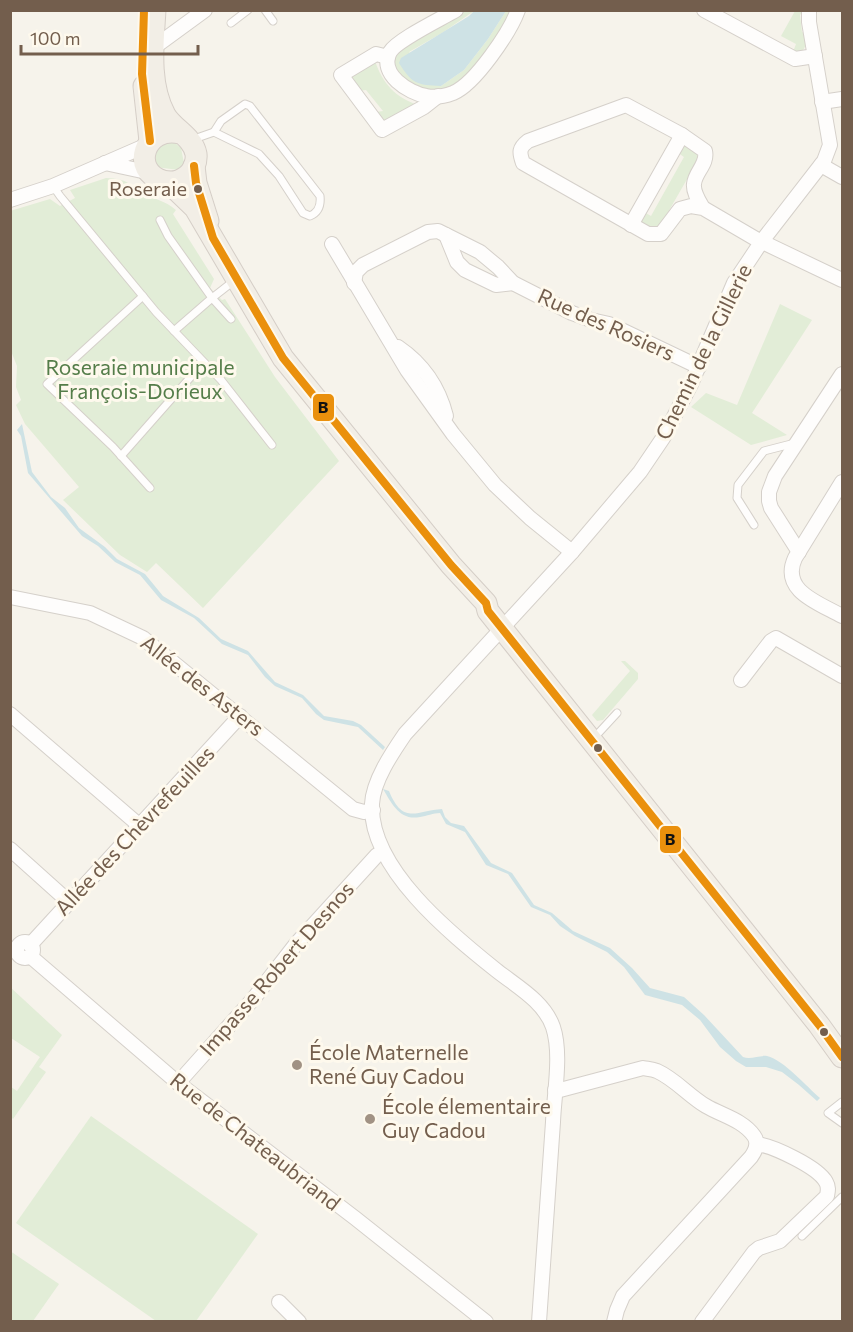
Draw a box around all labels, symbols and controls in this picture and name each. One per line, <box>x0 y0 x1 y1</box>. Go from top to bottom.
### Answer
scale bar <box>21 18 198 56</box>
text: 100 m <box>30 27 80 49</box>
place label: Roseraie <box>109 176 187 200</box>
marker: Roseraie <box>192 183 204 195</box>
street label: Chemin de la Gillerie <box>649 259 756 443</box>
street label: Rue des Rosiers <box>534 282 679 365</box>
park label: Roseraie municipale François-Dorieux <box>45 354 235 403</box>
line badge: B <box>312 393 335 422</box>
text: B <box>318 397 329 416</box>
street label: Allée des Asters <box>136 629 269 741</box>
street label: Allée des Chèvrefeuilles <box>49 740 219 920</box>
unlabelled marker <box>592 742 604 754</box>
line badge: B <box>659 825 682 854</box>
text: B <box>665 829 676 848</box>
street label: Impasse Robert Desnos <box>194 876 358 1060</box>
unlabelled marker <box>818 1026 830 1038</box>
place label: École Maternelle René Guy Cadou <box>309 1039 469 1088</box>
marker: École Maternelle René Guy Cadou <box>290 1058 304 1072</box>
street label: Rue de Chateaubriand <box>166 1067 346 1215</box>
place label: École élementaire Guy Cadou <box>382 1093 551 1142</box>
marker: École élementaire Guy Cadou <box>363 1112 377 1126</box>

